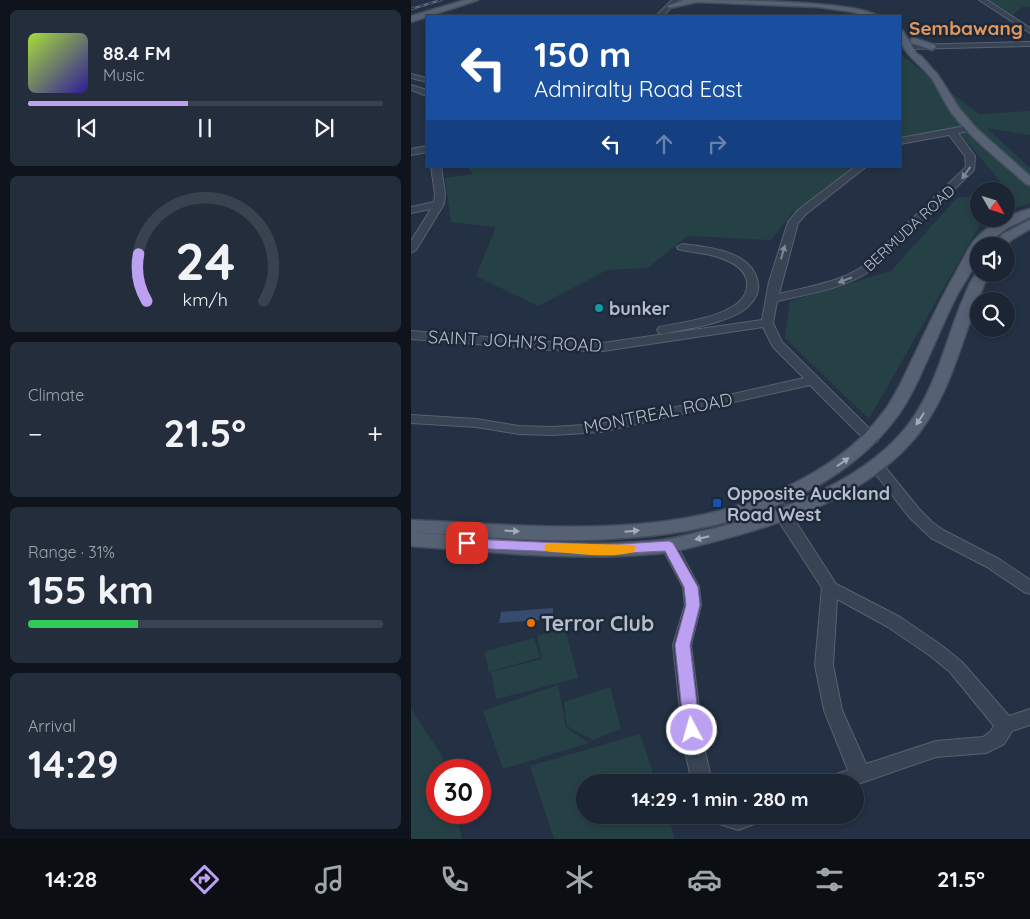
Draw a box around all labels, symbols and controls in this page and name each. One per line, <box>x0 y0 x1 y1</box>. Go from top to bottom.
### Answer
district label: Sembawang <box>909 16 1023 40</box>
text: 150 m <box>534 32 631 76</box>
icon: left <box>451 35 516 100</box>
text: 88.4 FM <box>103 41 171 65</box>
text: Music <box>103 65 145 85</box>
text: Admiralty Road East <box>534 75 743 103</box>
icon: previous <box>73 114 101 142</box>
icon: pause <box>191 114 219 142</box>
icon: next <box>310 114 338 142</box>
icon: left <box>597 130 625 158</box>
icon: ahead <box>650 130 678 158</box>
icon: right <box>703 130 731 158</box>
one-way arrow <box>961 166 971 180</box>
street label: BERMUDA ROAD <box>859 181 959 275</box>
north arrow <box>970 182 1015 228</box>
map controls <box>970 182 1015 337</box>
text: 24 <box>175 228 236 293</box>
button: sound <box>970 237 1015 282</box>
one-way arrow <box>780 244 788 259</box>
one-way arrow <box>838 277 853 284</box>
text: km/h <box>183 288 228 310</box>
button: search <box>970 292 1015 337</box>
place label: bunker <box>609 297 670 320</box>
marker: bunker <box>593 302 605 314</box>
street label: SAINT JOHN'S ROAD <box>428 325 603 357</box>
text: Climate <box>28 385 84 405</box>
street label: MONTREAL ROAD <box>582 387 734 439</box>
text: 21.5° <box>164 409 246 457</box>
one-way arrow <box>915 412 924 425</box>
text: − <box>28 416 43 451</box>
text: + <box>367 416 383 451</box>
one-way arrow <box>836 457 850 467</box>
place label: Opposite Auckland Road West <box>727 482 890 526</box>
marker: Opposite Auckland Road West <box>711 497 723 509</box>
pin <box>446 522 488 564</box>
one-way arrow <box>504 527 520 535</box>
one-way arrow <box>624 527 640 535</box>
icon: arrive <box>453 529 481 557</box>
one-way arrow <box>694 534 709 542</box>
text: Range · 31% <box>28 542 115 562</box>
text: 155 km <box>28 566 154 614</box>
place label: Terror Club <box>541 610 654 636</box>
marker: Terror Club <box>525 617 537 629</box>
position arrow <box>665 703 717 755</box>
text: Arrival <box>28 716 76 736</box>
text: 14:29 <box>28 740 119 788</box>
speed limit sign: 30 <box>426 759 491 824</box>
text: 14:29 · 1 min · 280 m <box>632 787 808 811</box>
icon: directions <box>187 862 222 897</box>
icon: music <box>312 862 347 897</box>
icon: phone <box>437 862 472 897</box>
icon: climate <box>562 862 597 897</box>
icon: car <box>687 862 722 897</box>
icon: filters <box>812 862 847 897</box>
text: 14:28 <box>45 865 97 893</box>
text: 21.5° <box>937 865 985 893</box>

